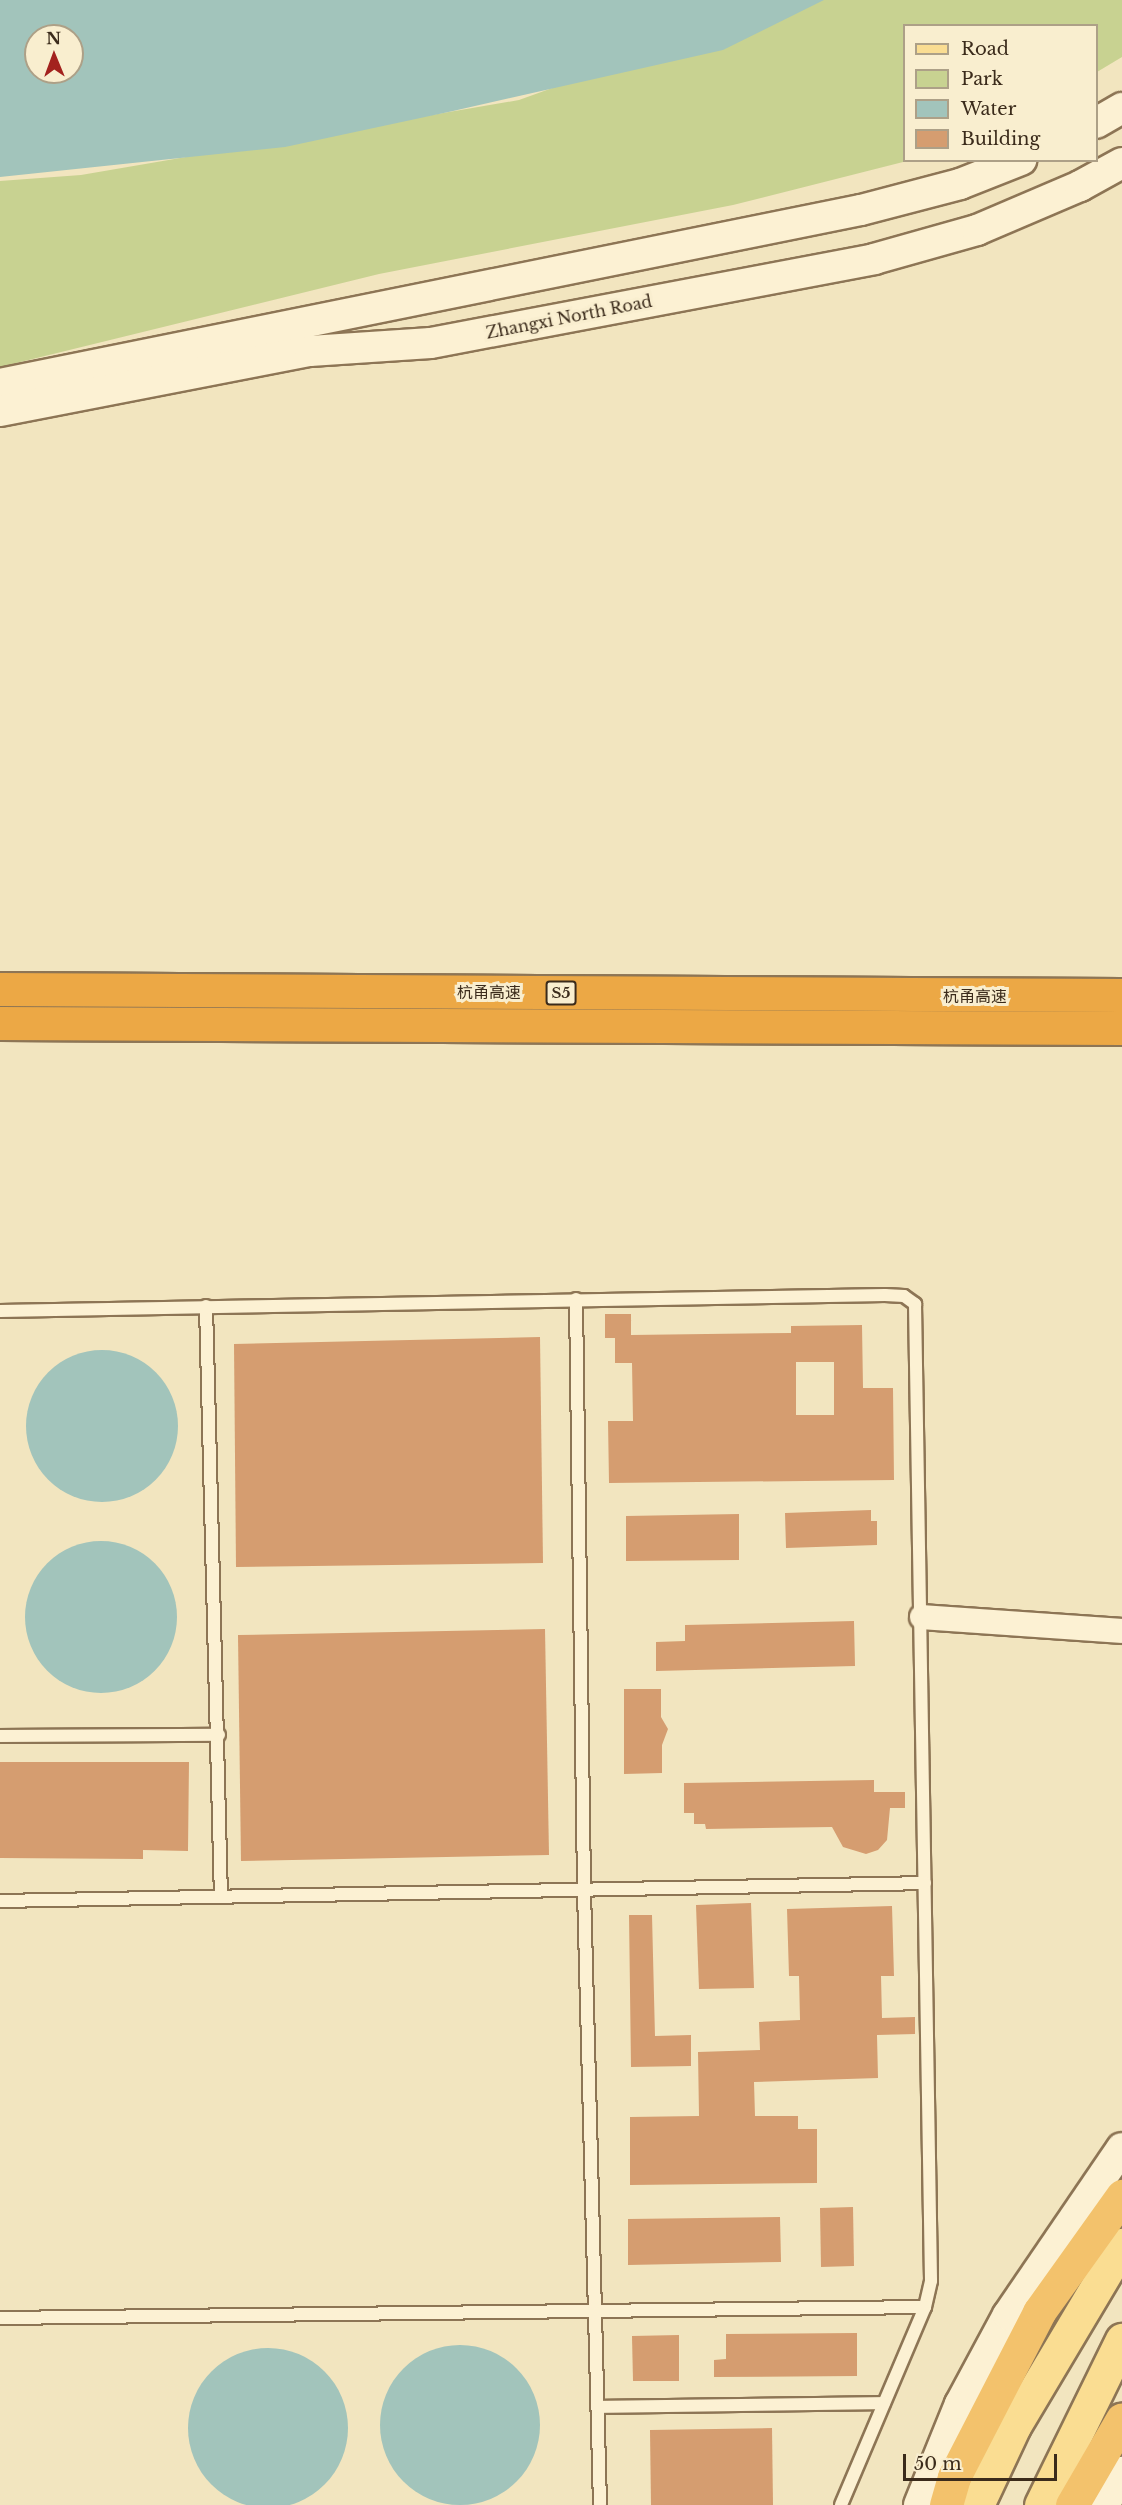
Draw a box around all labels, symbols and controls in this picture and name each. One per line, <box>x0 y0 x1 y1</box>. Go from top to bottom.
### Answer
north arrow <box>24 24 84 84</box>
legend <box>903 24 1098 162</box>
text: N <box>46 28 61 48</box>
text: Road <box>961 38 1009 60</box>
text: Park <box>961 68 1003 90</box>
text: Water <box>961 98 1016 120</box>
text: Building <box>961 128 1040 150</box>
street label: Zhangxi North Road <box>484 291 654 343</box>
road number: S5 <box>544 981 578 1005</box>
street label: 杭甬高速 <box>457 982 521 1002</box>
street label: 杭甬高速 <box>943 986 1007 1006</box>
scale bar <box>906 2442 1060 2480</box>
text: 50 m <box>914 2453 962 2475</box>

